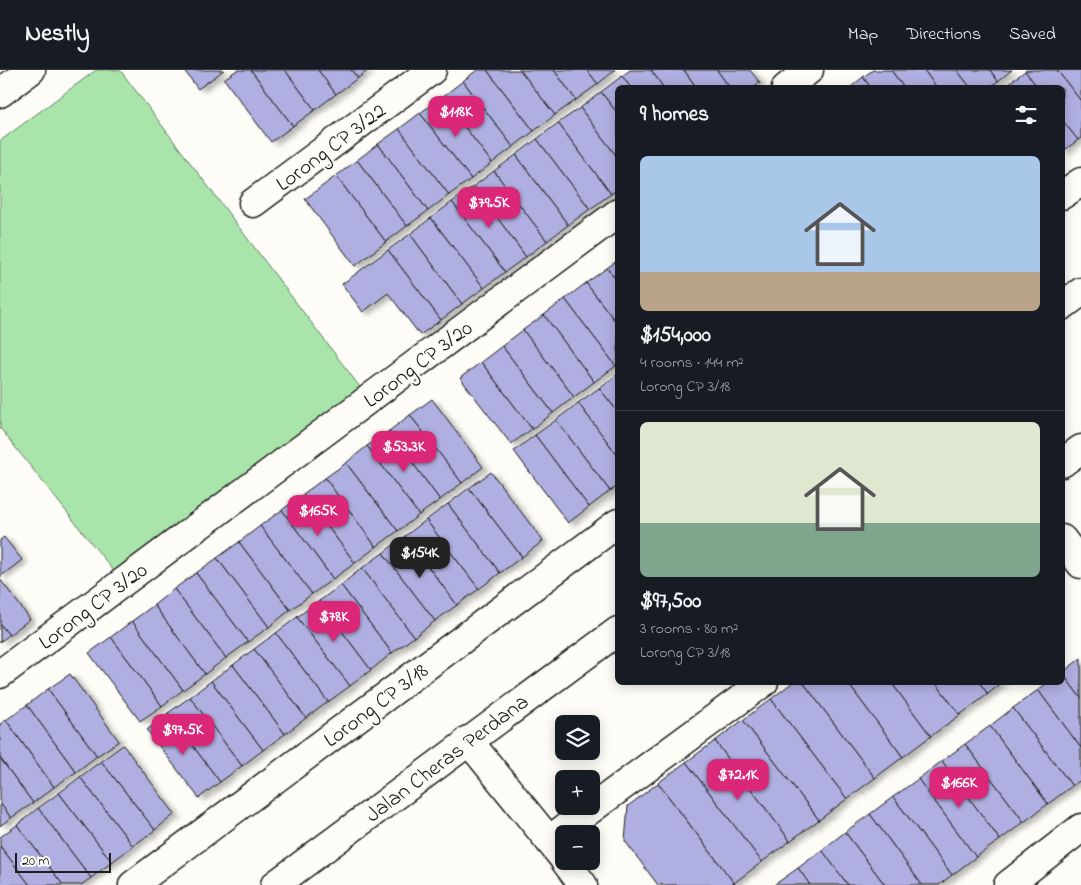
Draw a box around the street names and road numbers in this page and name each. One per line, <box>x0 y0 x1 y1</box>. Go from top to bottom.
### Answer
street label: Lorong CP 3/22 <box>270 96 394 201</box>
street label: Lorong CP 3/20 <box>357 314 481 418</box>
street label: Lorong CP 3/20 <box>32 556 156 660</box>
street label: Lorong CP 3/18 <box>318 656 437 757</box>
street label: Jalan Cheras Perdana <box>359 687 536 832</box>

